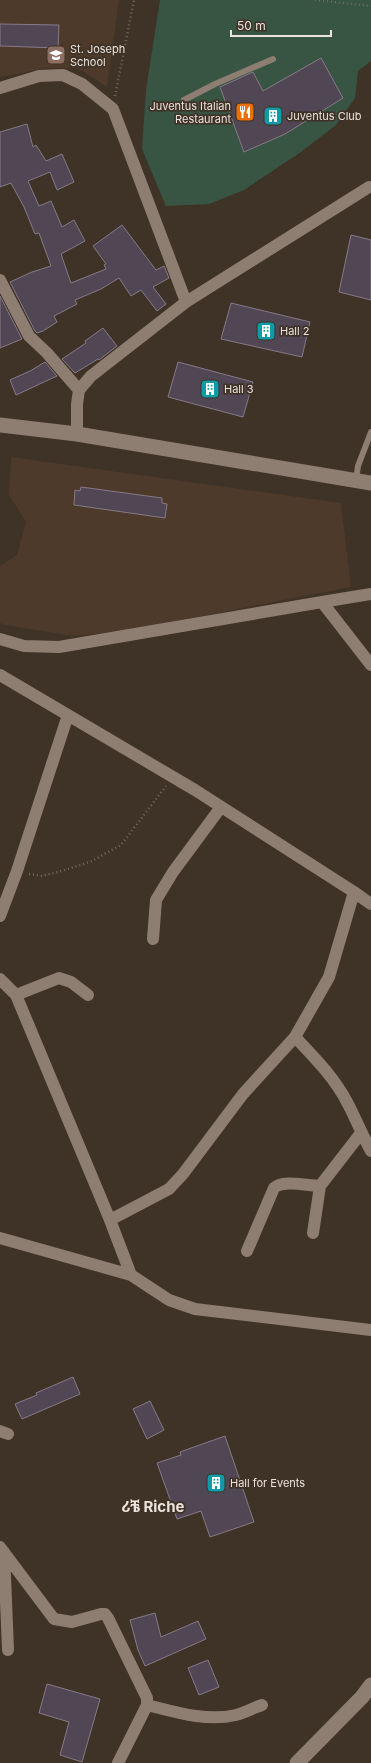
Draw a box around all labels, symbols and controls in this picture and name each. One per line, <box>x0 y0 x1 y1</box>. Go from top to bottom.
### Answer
scale bar <box>231 12 331 38</box>
text: 50 m <box>237 18 266 33</box>
place label: St. Joseph School <box>70 42 125 69</box>
school or university icon: St. Joseph School <box>45 44 67 66</box>
place label: Juventus Italian Restaurant <box>149 99 231 126</box>
restaurant icon: Juventus Italian Restaurant <box>234 101 256 123</box>
building icon: Juventus Club <box>262 105 284 127</box>
place label: Juventus Club <box>287 109 362 123</box>
building icon: Hall 2 <box>255 320 277 342</box>
place label: Hall 2 <box>280 324 309 338</box>
building icon: Hall 3 <box>199 378 221 400</box>
place label: Hall 3 <box>224 382 254 396</box>
building icon: Hall for Events <box>205 1472 227 1494</box>
place label: Hall for Events <box>230 1476 305 1490</box>
district label: ሪቼ Riche <box>122 1497 185 1516</box>

